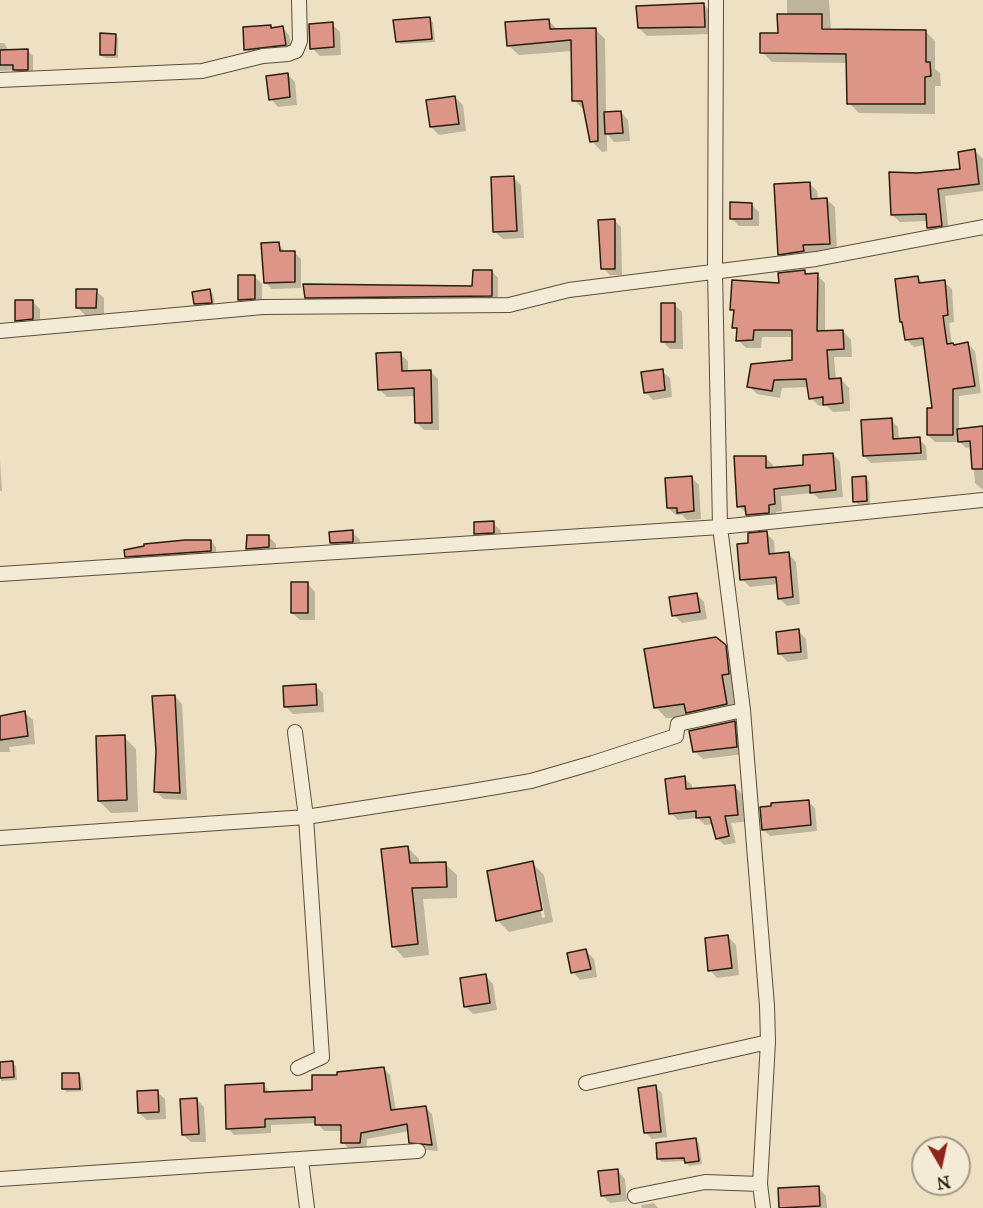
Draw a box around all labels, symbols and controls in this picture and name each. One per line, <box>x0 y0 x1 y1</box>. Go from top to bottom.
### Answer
north arrow <box>911 1136 971 1196</box>
text: N <box>935 1172 952 1193</box>

